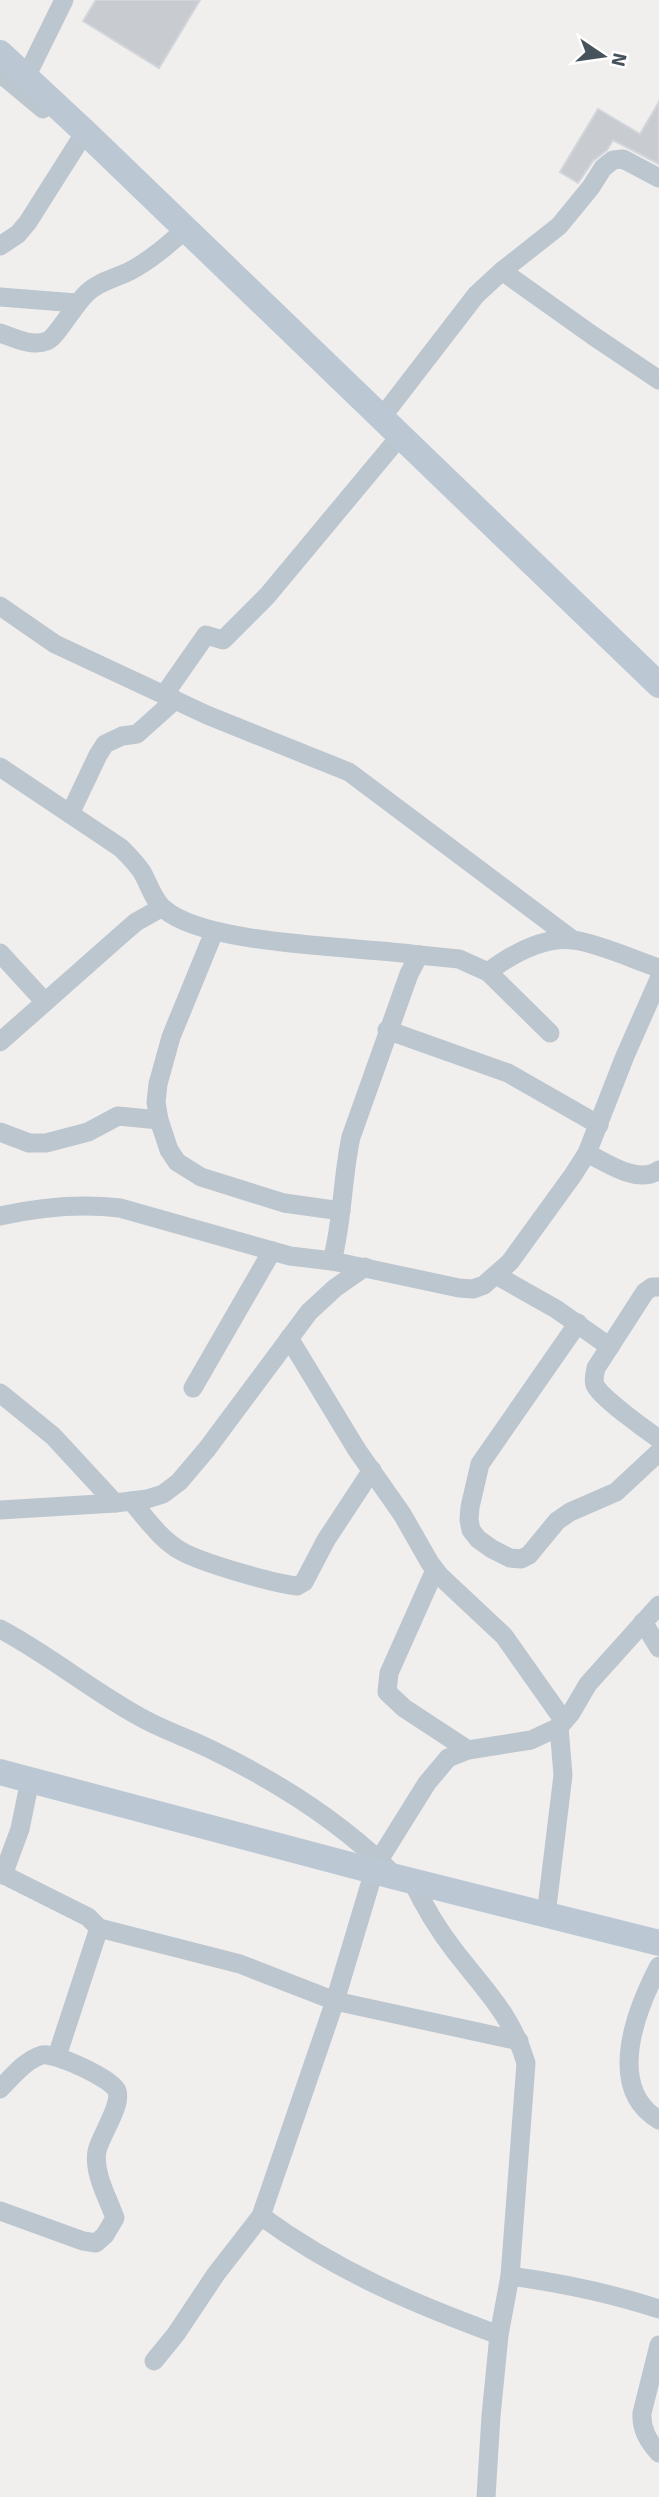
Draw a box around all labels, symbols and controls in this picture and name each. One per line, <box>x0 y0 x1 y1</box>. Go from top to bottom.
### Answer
north arrow <box>568 21 638 91</box>
text: N <box>605 50 632 69</box>

